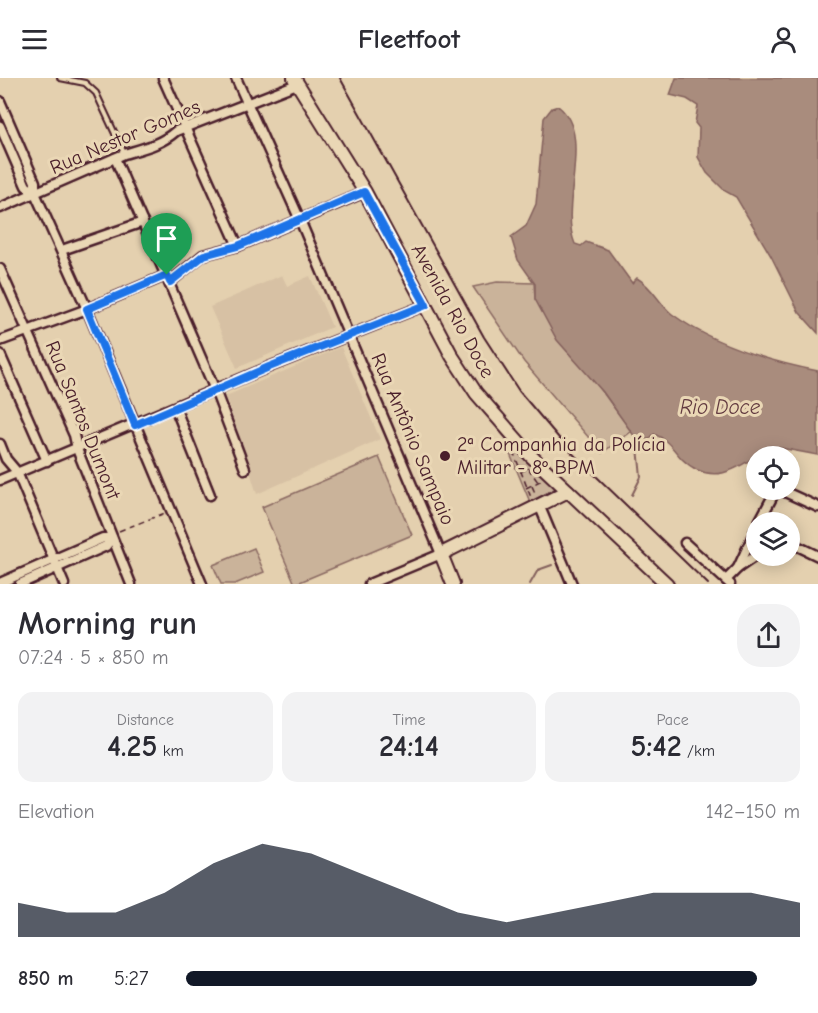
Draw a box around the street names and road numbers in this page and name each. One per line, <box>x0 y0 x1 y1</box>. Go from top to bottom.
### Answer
street label: Rua Nestor Gomes <box>47 95 203 179</box>
street label: Avenida Rio Doce <box>407 240 499 382</box>
street label: Rua Santos Dumont <box>41 337 126 504</box>
street label: Rua Antônio Sampaio <box>366 350 460 528</box>

